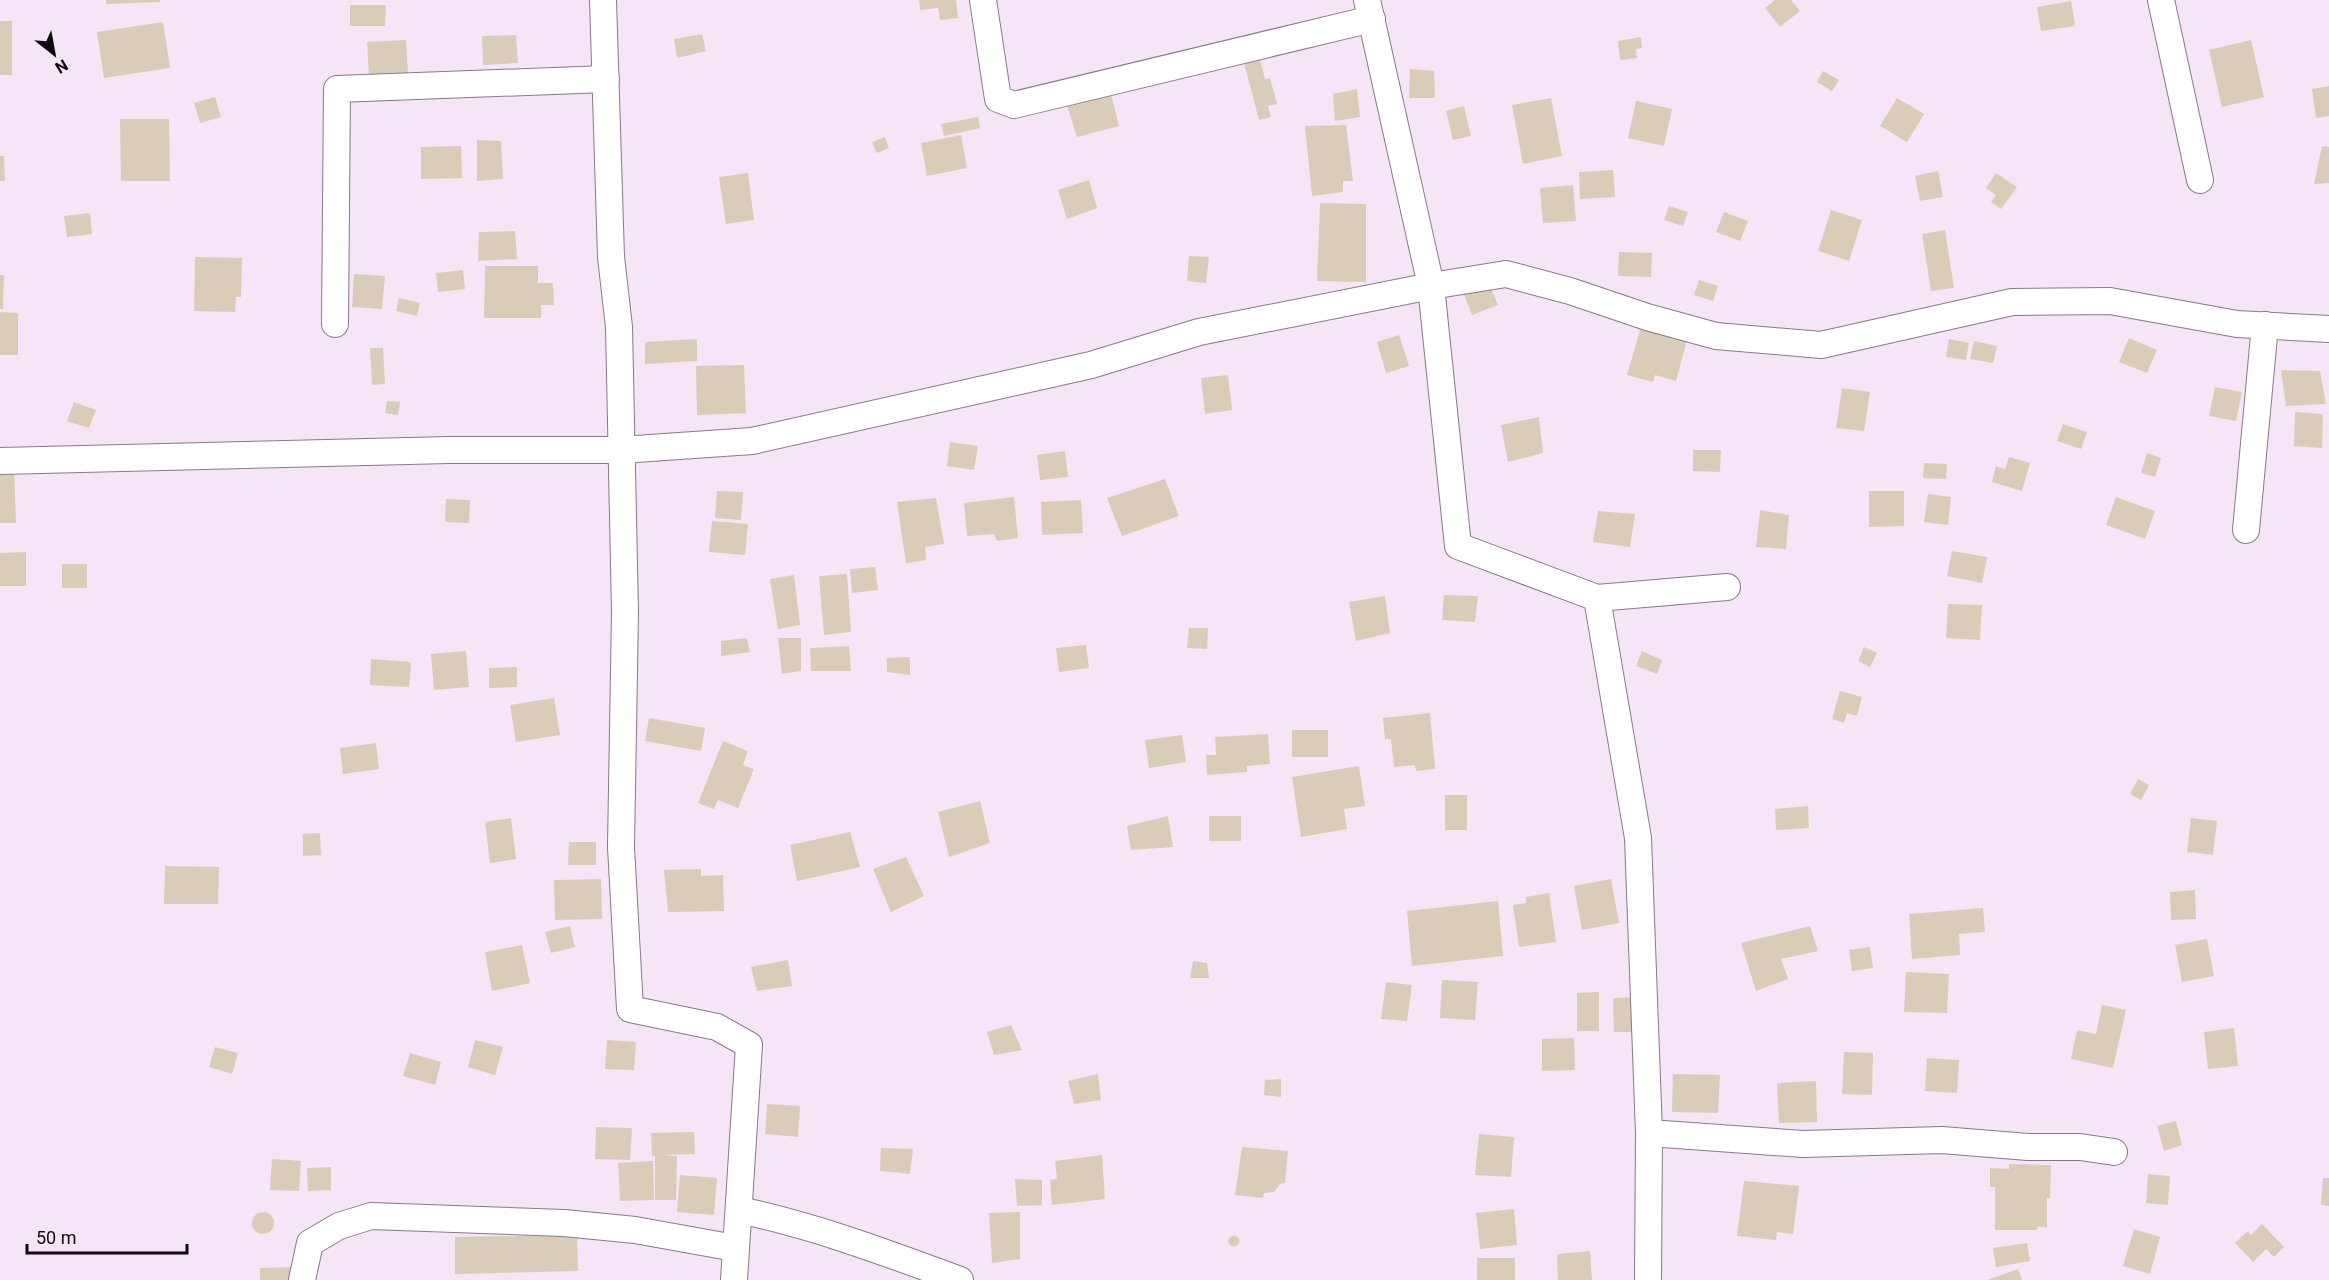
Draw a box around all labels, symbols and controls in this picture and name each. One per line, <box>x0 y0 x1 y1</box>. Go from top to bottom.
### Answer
north arrow <box>24 24 84 84</box>
text: N <box>52 55 71 77</box>
scale bar <box>27 1217 188 1255</box>
text: 50 m <box>36 1227 76 1248</box>

